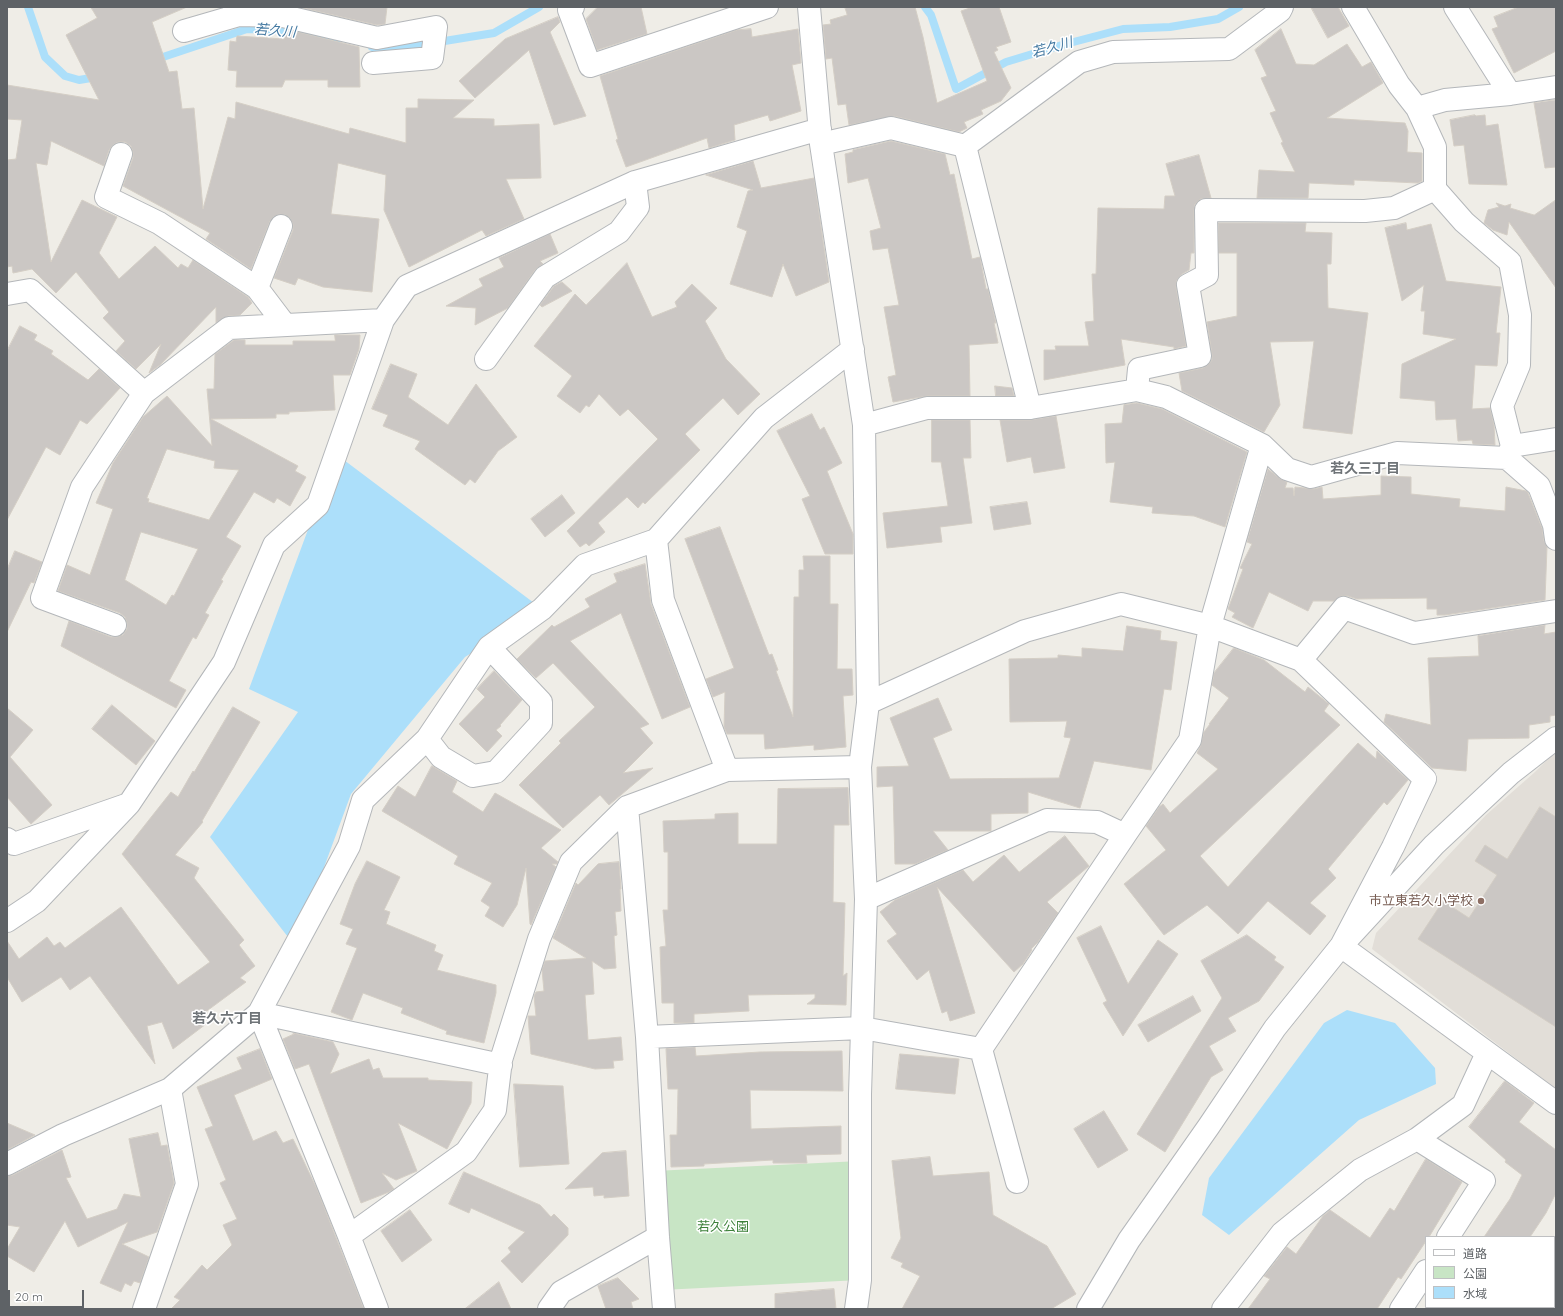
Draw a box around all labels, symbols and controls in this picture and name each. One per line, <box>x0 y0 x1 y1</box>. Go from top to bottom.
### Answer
water label: 若久川 <box>253 21 297 41</box>
water label: 若久川 <box>1029 34 1075 62</box>
district label: 若久三丁目 <box>1330 461 1400 477</box>
place label: 市立東若久小学校 <box>1369 893 1473 909</box>
marker: 市立東若久小学校 <box>1476 896 1486 906</box>
district label: 若久六丁目 <box>192 1011 262 1027</box>
park label: 若久公園 <box>697 1219 749 1235</box>
legend <box>1425 1236 1555 1308</box>
text: 道路 <box>1463 1246 1487 1261</box>
text: 公園 <box>1463 1266 1487 1281</box>
scale bar <box>10 1282 86 1308</box>
text: 水域 <box>1463 1286 1487 1301</box>
text: 20 m <box>15 1289 43 1304</box>

